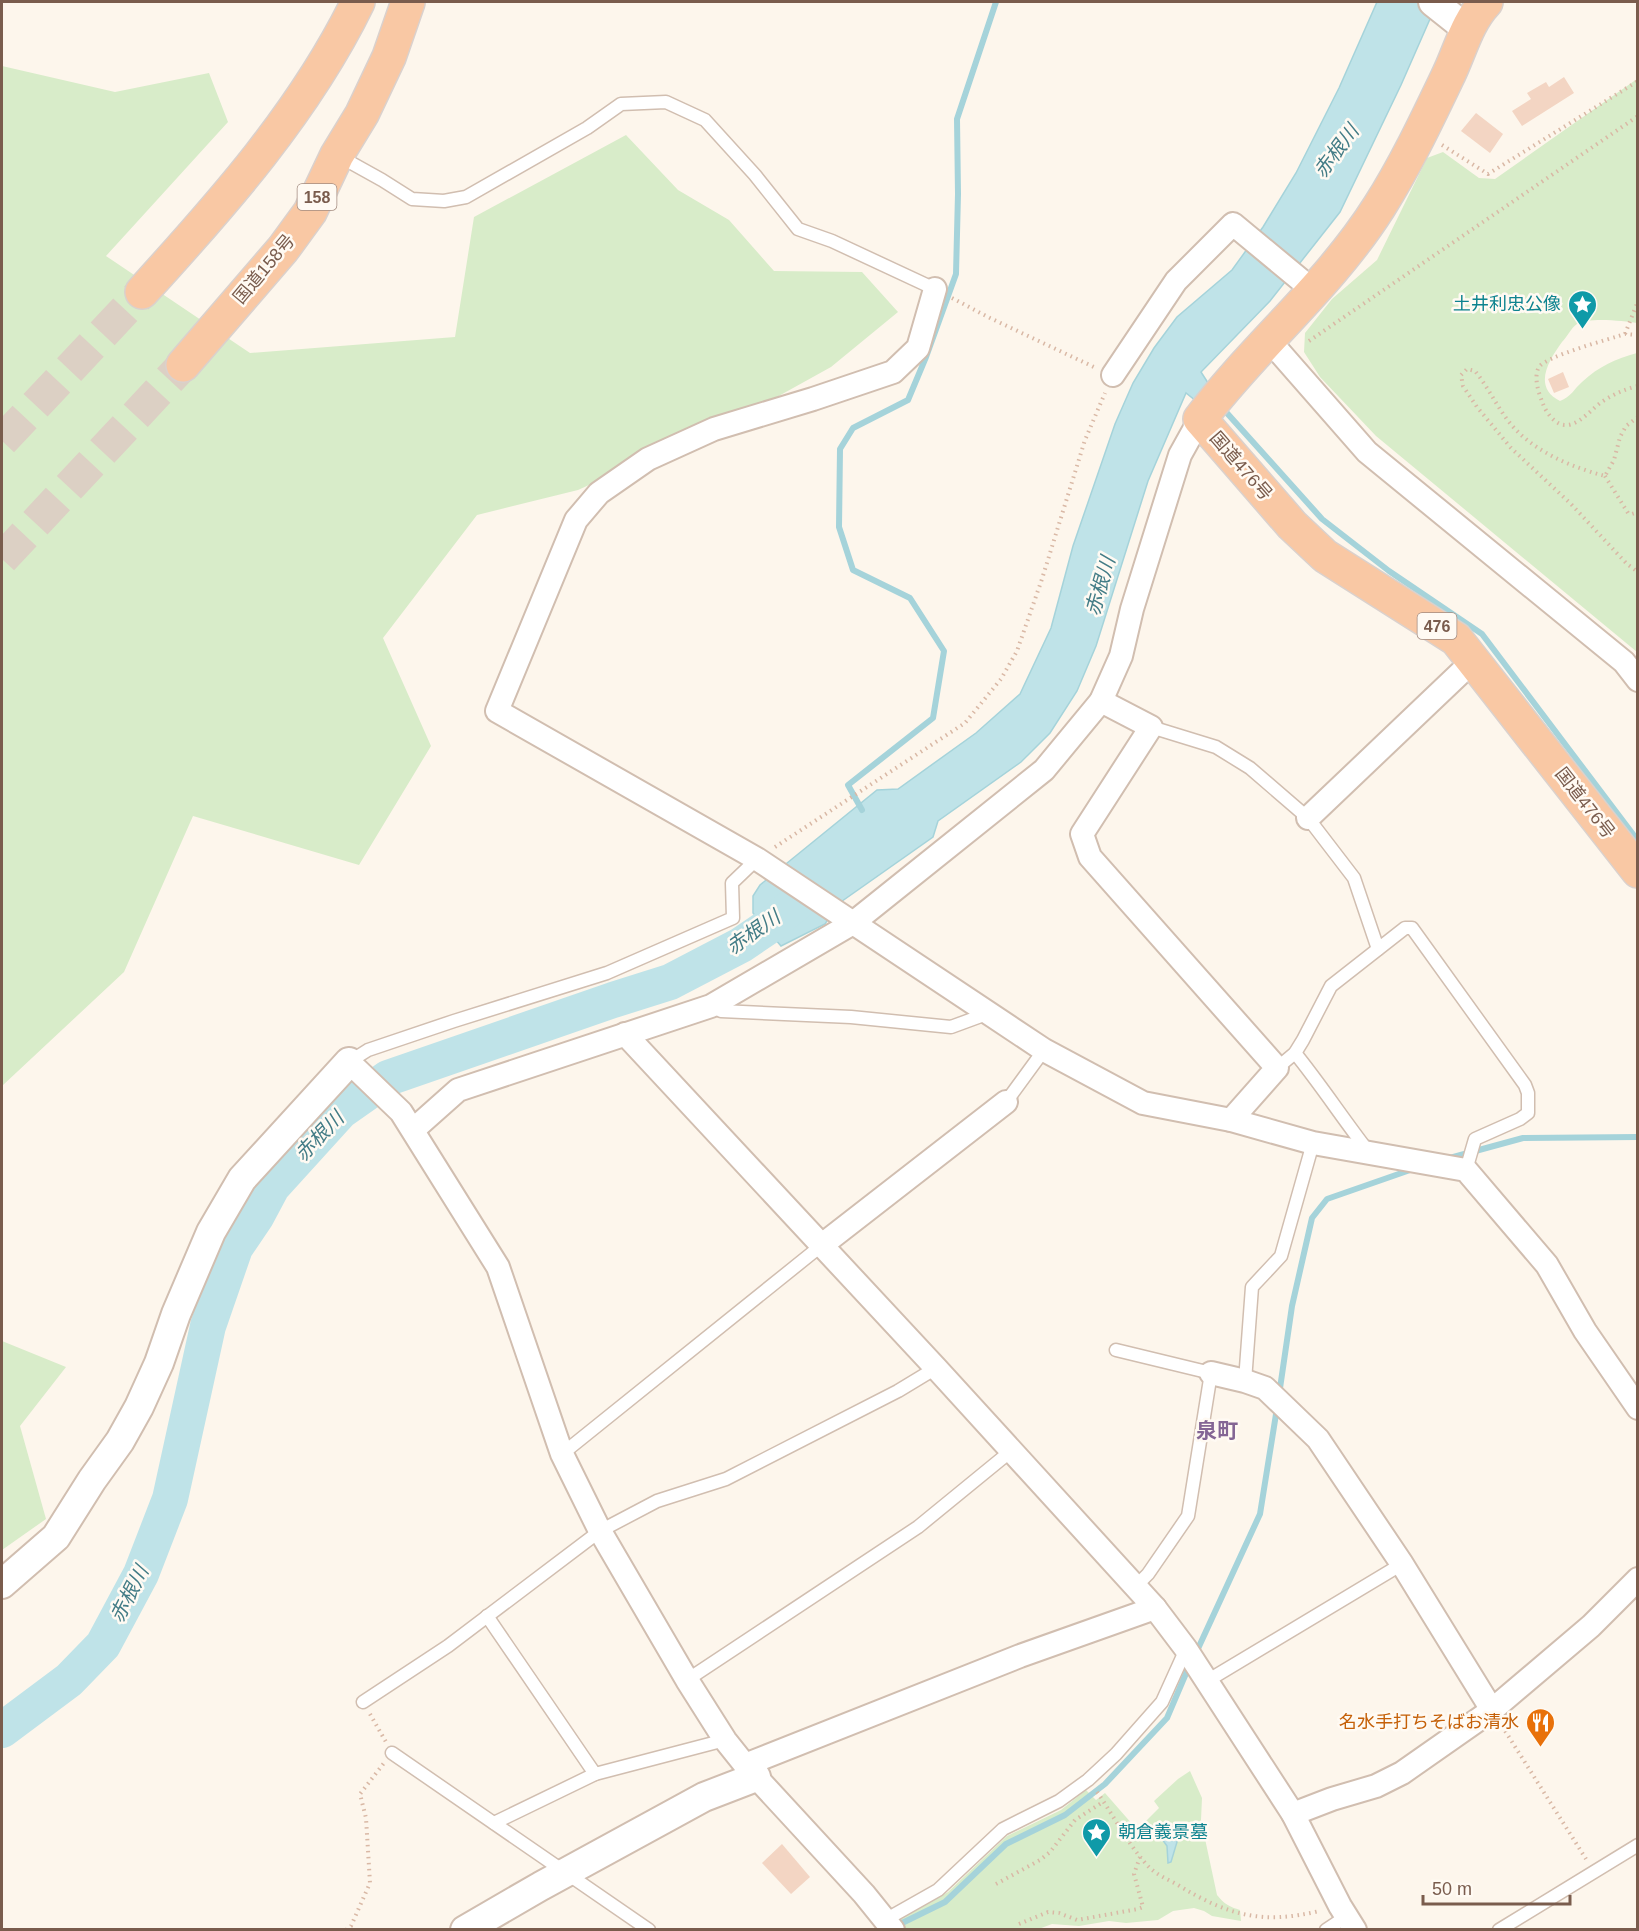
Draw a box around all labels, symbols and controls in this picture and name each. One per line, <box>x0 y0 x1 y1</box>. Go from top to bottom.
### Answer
water label: 赤根川 <box>1309 119 1364 182</box>
road number: 158 <box>298 184 336 210</box>
street label: 国道158号 <box>229 230 299 308</box>
place icon: 土井利忠公像 <box>1566 288 1598 330</box>
place label: 土井利忠公像 <box>1453 294 1561 314</box>
street label: 国道476号 <box>1206 428 1276 504</box>
water label: 赤根川 <box>1081 552 1119 618</box>
road number: 476 <box>1418 613 1456 639</box>
street label: 国道476号 <box>1551 764 1619 842</box>
water label: 赤根川 <box>722 905 786 958</box>
water label: 赤根川 <box>290 1105 349 1165</box>
district label: 泉町 <box>1196 1419 1238 1442</box>
water label: 赤根川 <box>106 1560 153 1626</box>
restaurant icon: 名水手打ちそばお清水 <box>1524 1706 1556 1748</box>
place label: 名水手打ちそばお清水 <box>1339 1712 1519 1732</box>
place icon: 朝倉義景墓 <box>1081 1816 1113 1858</box>
place label: 朝倉義景墓 <box>1118 1822 1208 1842</box>
scale bar <box>1423 1868 1570 1906</box>
text: 50 m <box>1432 1879 1472 1899</box>

